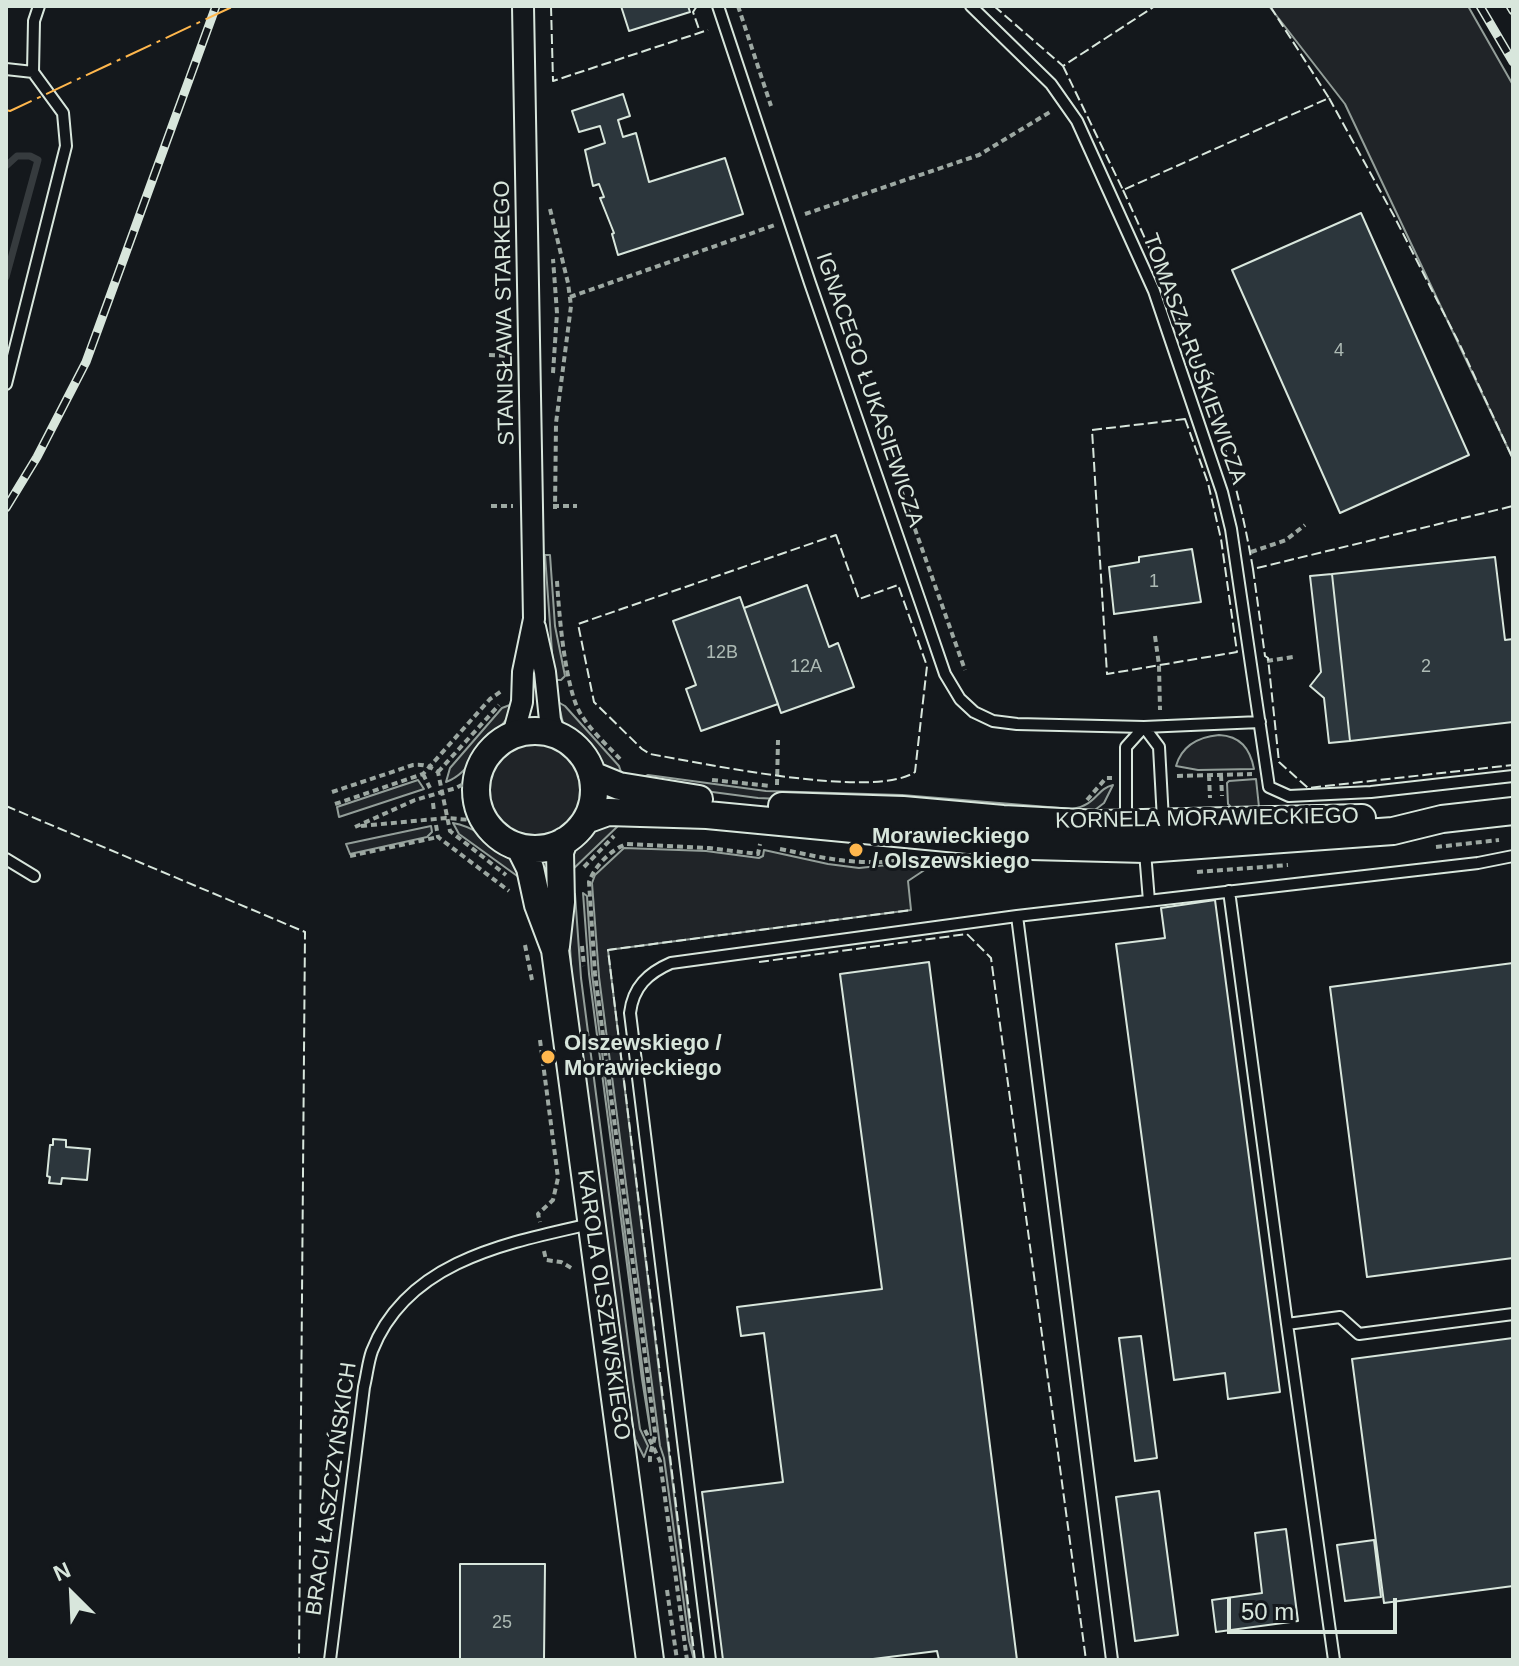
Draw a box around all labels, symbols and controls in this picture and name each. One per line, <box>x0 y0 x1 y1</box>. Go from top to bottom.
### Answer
street label: STANISŁAWA STARKEGO <box>489 180 521 446</box>
street label: TOMASZA RUŚKIEWICZA <box>1136 230 1252 488</box>
street label: IGNACEGO ŁUKASIEWICZA <box>810 249 928 531</box>
house number: 4 <box>1334 340 1344 362</box>
house number: 1 <box>1149 571 1159 593</box>
house number: 12B <box>706 642 738 664</box>
house number: 12A <box>790 656 822 678</box>
house number: 2 <box>1421 656 1431 678</box>
street label: KORNELA MORAWIECKIEGO <box>1055 803 1359 835</box>
place label: Morawieckiego / Olszewskiego <box>872 824 1030 876</box>
marker: Morawieckiego / Olszewskiego <box>847 841 865 859</box>
place label: Olszewskiego / Morawieckiego <box>564 1031 722 1082</box>
marker: Olszewskiego / Morawieckiego <box>539 1048 557 1066</box>
street label: KAROLA OLSZEWSKIEGO <box>571 1168 635 1442</box>
street label: BRACI ŁASZCZYŃSKICH <box>301 1361 363 1617</box>
north arrow <box>32 1554 112 1634</box>
text: N <box>50 1557 74 1586</box>
scale bar <box>1231 1582 1401 1632</box>
text: 50 m <box>1241 1598 1294 1625</box>
house number: 25 <box>492 1612 512 1634</box>

